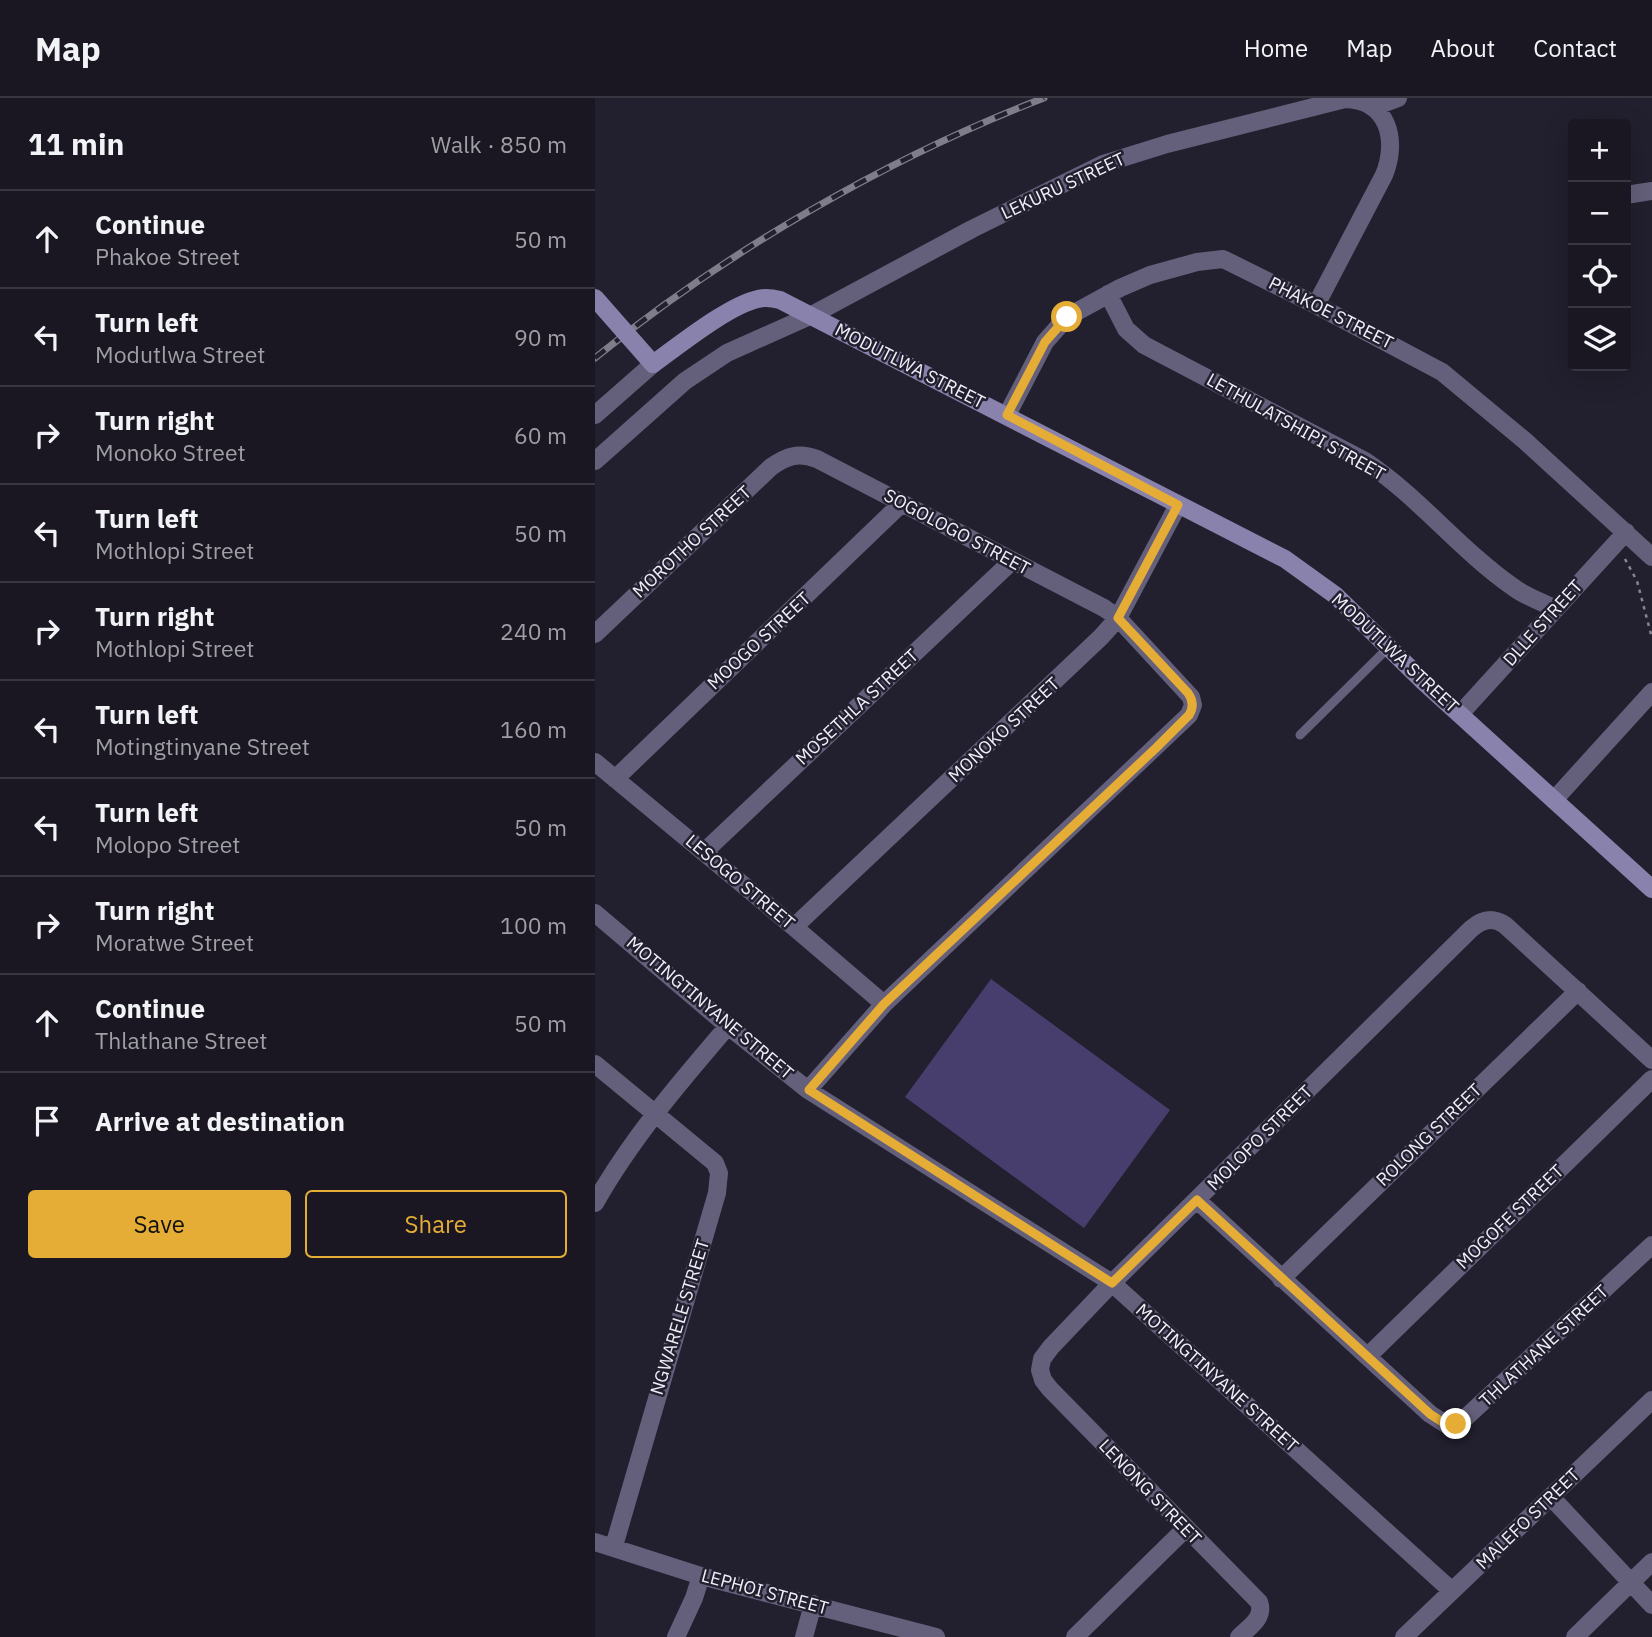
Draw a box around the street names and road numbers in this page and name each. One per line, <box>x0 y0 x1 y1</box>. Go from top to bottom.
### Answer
street label: LEKURU STREET <box>997 147 1128 224</box>
street label: PHAKOE STREET <box>1265 271 1397 354</box>
street label: MODUTLWA STREET <box>831 318 989 413</box>
street label: LETHULATSHIPI STREET <box>1203 368 1390 485</box>
street label: MOROTHO STREET <box>627 481 756 603</box>
street label: SOGOLOGO STREET <box>880 483 1034 580</box>
street label: DLLE STREET <box>1498 575 1587 671</box>
street label: MOOGO STREET <box>702 587 815 694</box>
street label: MODUTLWA STREET <box>1327 588 1464 718</box>
street label: MOSETHLA STREET <box>790 644 923 770</box>
street label: MONOKO STREET <box>943 672 1064 787</box>
street label: LESOGO STREET <box>681 829 800 934</box>
street label: MOTINGTINYANE STREET <box>622 931 799 1084</box>
street label: ROLONG STREET <box>1371 1078 1486 1191</box>
street label: MOLOPO STREET <box>1202 1080 1317 1195</box>
street label: MOGOFE STREET <box>1451 1159 1568 1274</box>
street label: NGWARELE STREET <box>645 1236 714 1398</box>
street label: THLATHANE STREET <box>1474 1280 1613 1411</box>
street label: MOTINGTINYANE STREET <box>1131 1298 1303 1457</box>
street label: LENONG STREET <box>1094 1434 1206 1549</box>
street label: MALEFO STREET <box>1471 1463 1584 1574</box>
street label: LEPHOI STREET <box>699 1563 831 1620</box>

